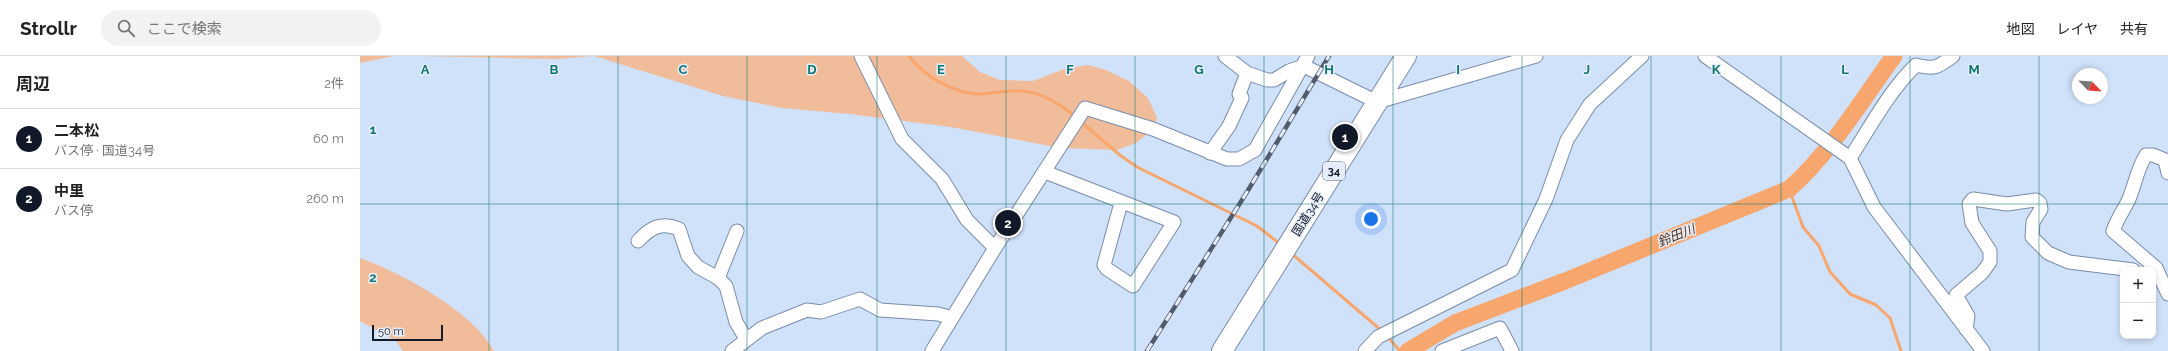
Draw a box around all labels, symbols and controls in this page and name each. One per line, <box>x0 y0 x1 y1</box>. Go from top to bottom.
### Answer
search box <box>101 10 381 46</box>
text: Strollr <box>20 17 77 39</box>
icon: search <box>115 17 137 39</box>
text: ここで検索 <box>147 20 222 38</box>
text: 地図 <box>2006 21 2034 37</box>
text: レイヤ <box>2056 21 2098 37</box>
text: 共有 <box>2120 21 2148 37</box>
text: A <box>421 62 430 77</box>
text: B <box>550 62 559 77</box>
text: C <box>679 62 688 77</box>
text: D <box>807 62 817 77</box>
text: E <box>937 62 945 77</box>
text: F <box>1066 62 1074 77</box>
text: G <box>1194 62 1204 77</box>
text: H <box>1324 62 1334 77</box>
text: I <box>1456 62 1460 77</box>
text: J <box>1584 62 1590 77</box>
text: K <box>1712 62 1721 77</box>
text: L <box>1841 62 1849 77</box>
text: M <box>1968 62 1980 77</box>
north arrow <box>2072 68 2108 104</box>
text: 周辺 <box>16 74 50 94</box>
text: 2件 <box>324 76 344 91</box>
text: 二本松 <box>54 122 99 140</box>
text: 1 <box>370 122 377 137</box>
pin: 1 <box>1332 122 1358 152</box>
text: 1 <box>26 131 32 146</box>
text: 60 m <box>313 131 344 146</box>
text: バス停 · 国道34号 <box>54 143 155 158</box>
road number: 34 <box>1323 162 1345 180</box>
text: 中里 <box>54 182 84 200</box>
street label: 国道34号 <box>1289 190 1327 238</box>
text: 2 <box>25 191 33 206</box>
text: 260 m <box>306 191 344 206</box>
text: バス停 <box>54 203 93 218</box>
pin: 2 <box>995 208 1021 238</box>
your location <box>1361 209 1381 229</box>
water label: 鈴田川 <box>1655 220 1699 250</box>
map controls <box>2120 267 2156 339</box>
button: + <box>2120 267 2156 303</box>
text: 2 <box>369 270 377 285</box>
button: − <box>2120 303 2156 339</box>
scale bar <box>372 323 443 342</box>
text: 50 m <box>378 325 404 338</box>

